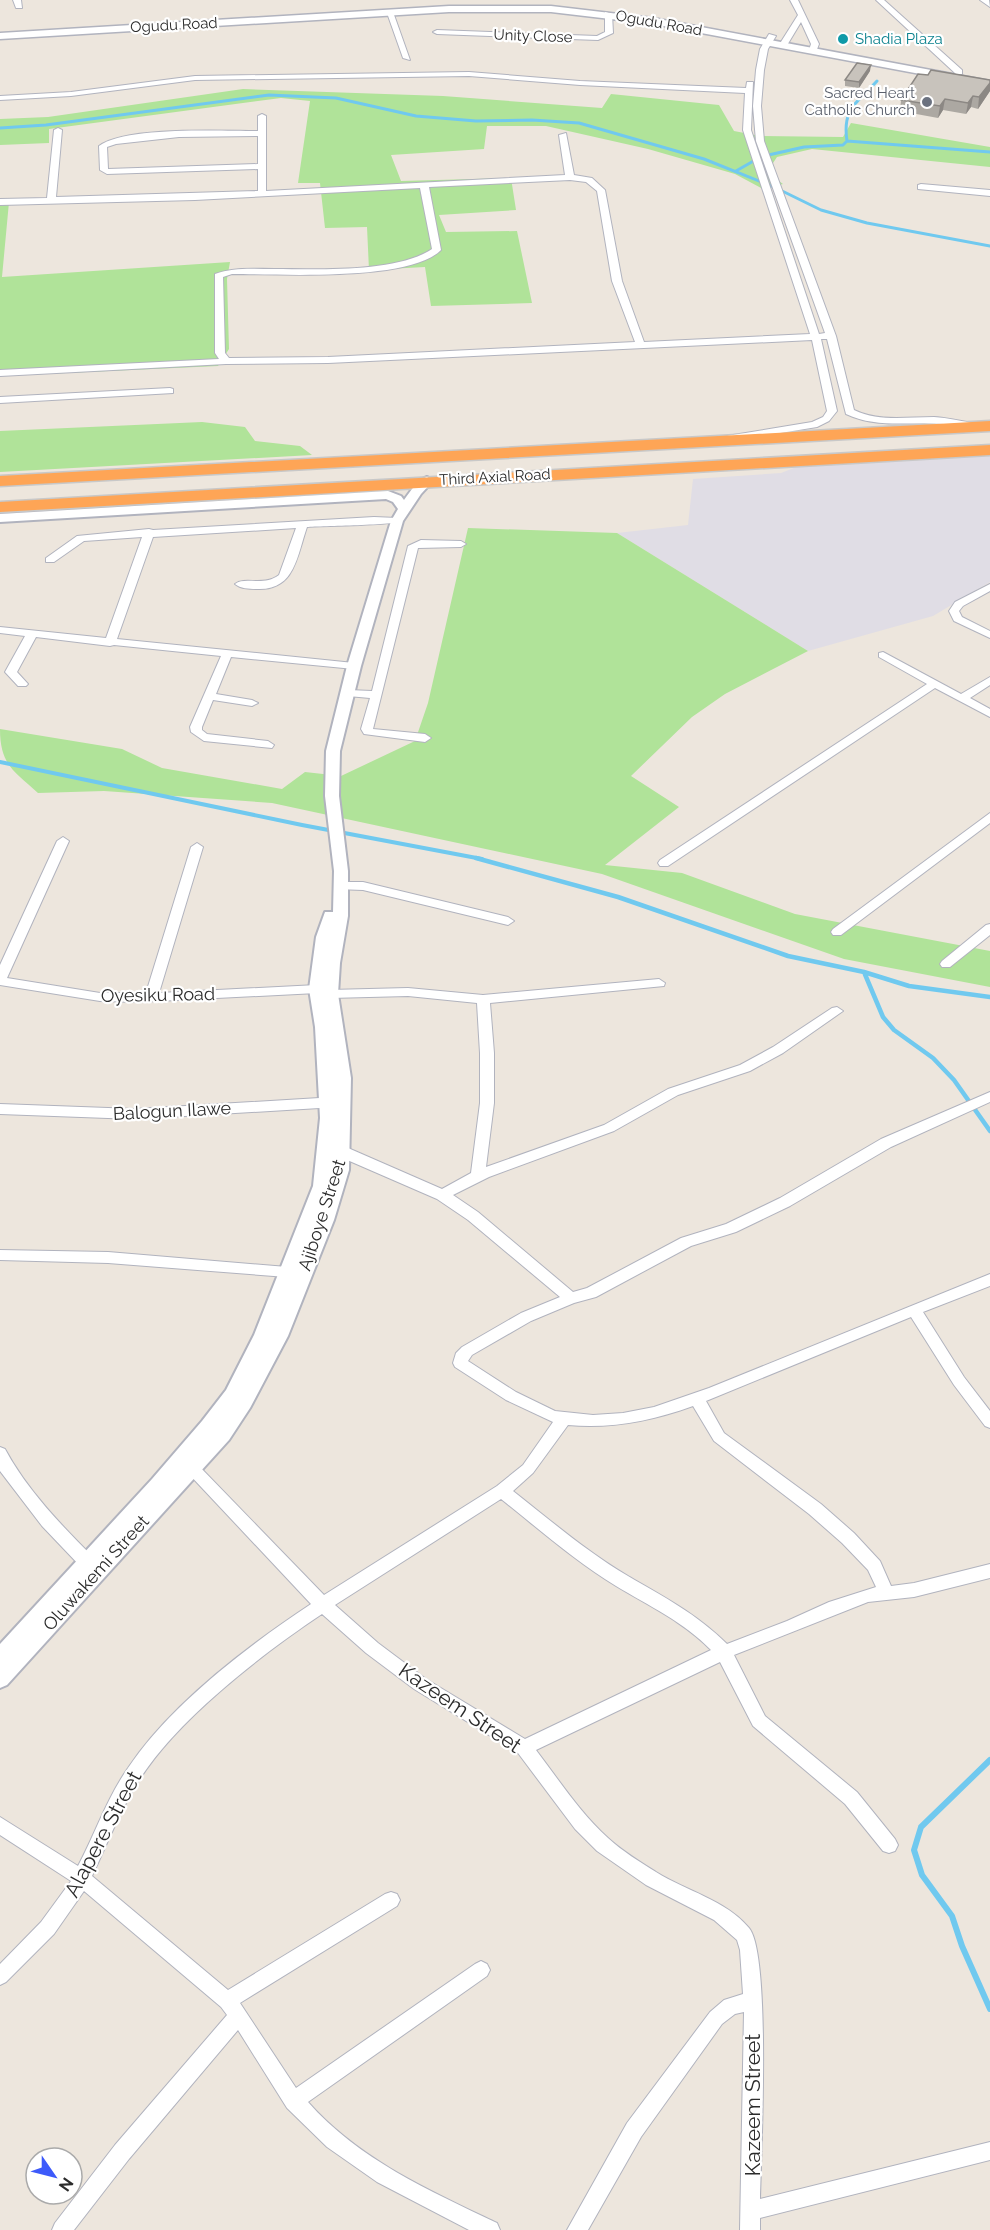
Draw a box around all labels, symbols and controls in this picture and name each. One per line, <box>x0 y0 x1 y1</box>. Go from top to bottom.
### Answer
street label: Ogudu Road <box>614 7 704 39</box>
street label: Ogudu Road <box>130 14 218 36</box>
street label: Unity Close <box>493 26 573 46</box>
place label: Shadia Plaza <box>855 30 943 48</box>
marker: Shadia Plaza <box>836 32 850 46</box>
place label: Sacred Heart Catholic Church <box>805 84 915 119</box>
marker: Sacred Heart Catholic Church <box>920 95 934 109</box>
street label: Third Axial Road <box>439 465 551 489</box>
street label: Oyesiku Road <box>101 983 215 1006</box>
street label: Balogun Ilawe <box>112 1097 232 1124</box>
street label: Ajiboye Street <box>294 1156 349 1273</box>
street label: Oluwakemi Street <box>38 1511 153 1635</box>
street label: Kazeem Street <box>394 1657 526 1758</box>
street label: Alapere Street <box>59 1766 146 1901</box>
street label: Kazeem Street <box>740 2034 765 2176</box>
north arrow <box>24 2146 84 2206</box>
text: N <box>55 2174 77 2195</box>

